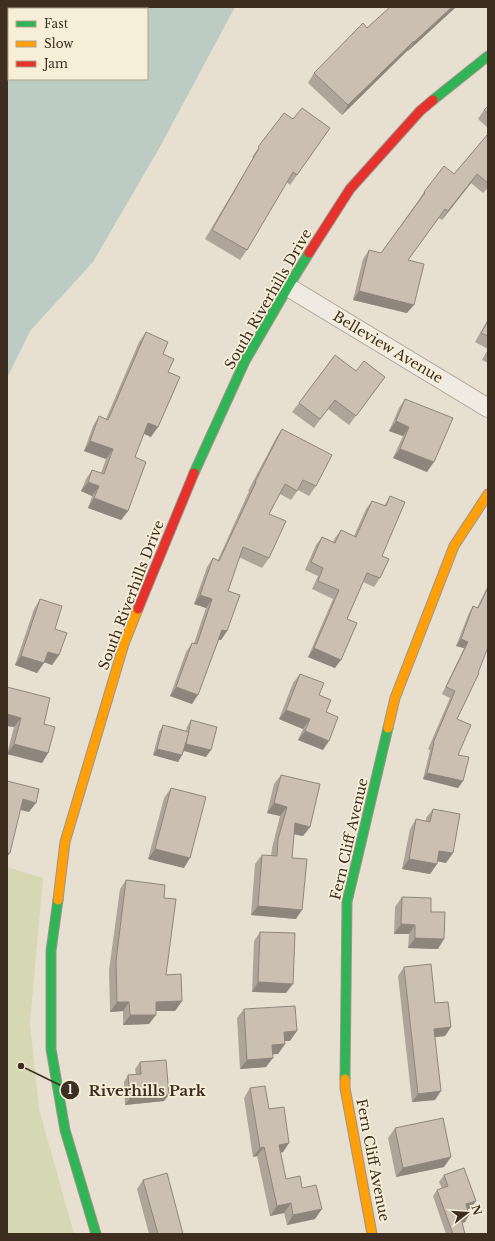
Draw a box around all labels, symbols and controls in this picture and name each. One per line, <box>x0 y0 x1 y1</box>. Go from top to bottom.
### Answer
legend <box>8 8 148 80</box>
text: Fast <box>44 16 69 31</box>
text: Slow <box>44 36 74 51</box>
text: Jam <box>42 56 68 71</box>
street label: South Riverhills Drive <box>220 226 316 372</box>
street label: Belleview Avenue <box>330 307 446 387</box>
street label: South Riverhills Drive <box>94 518 168 672</box>
street label: Fern Cliff Avenue <box>326 776 372 902</box>
callout: Riverhills Park <box>60 1077 213 1104</box>
text: Riverhills Park <box>88 1081 207 1100</box>
text: 1 <box>67 1082 73 1097</box>
street label: Fern Cliff Avenue <box>352 1097 394 1223</box>
north arrow <box>447 1193 487 1233</box>
text: N <box>468 1203 485 1218</box>

